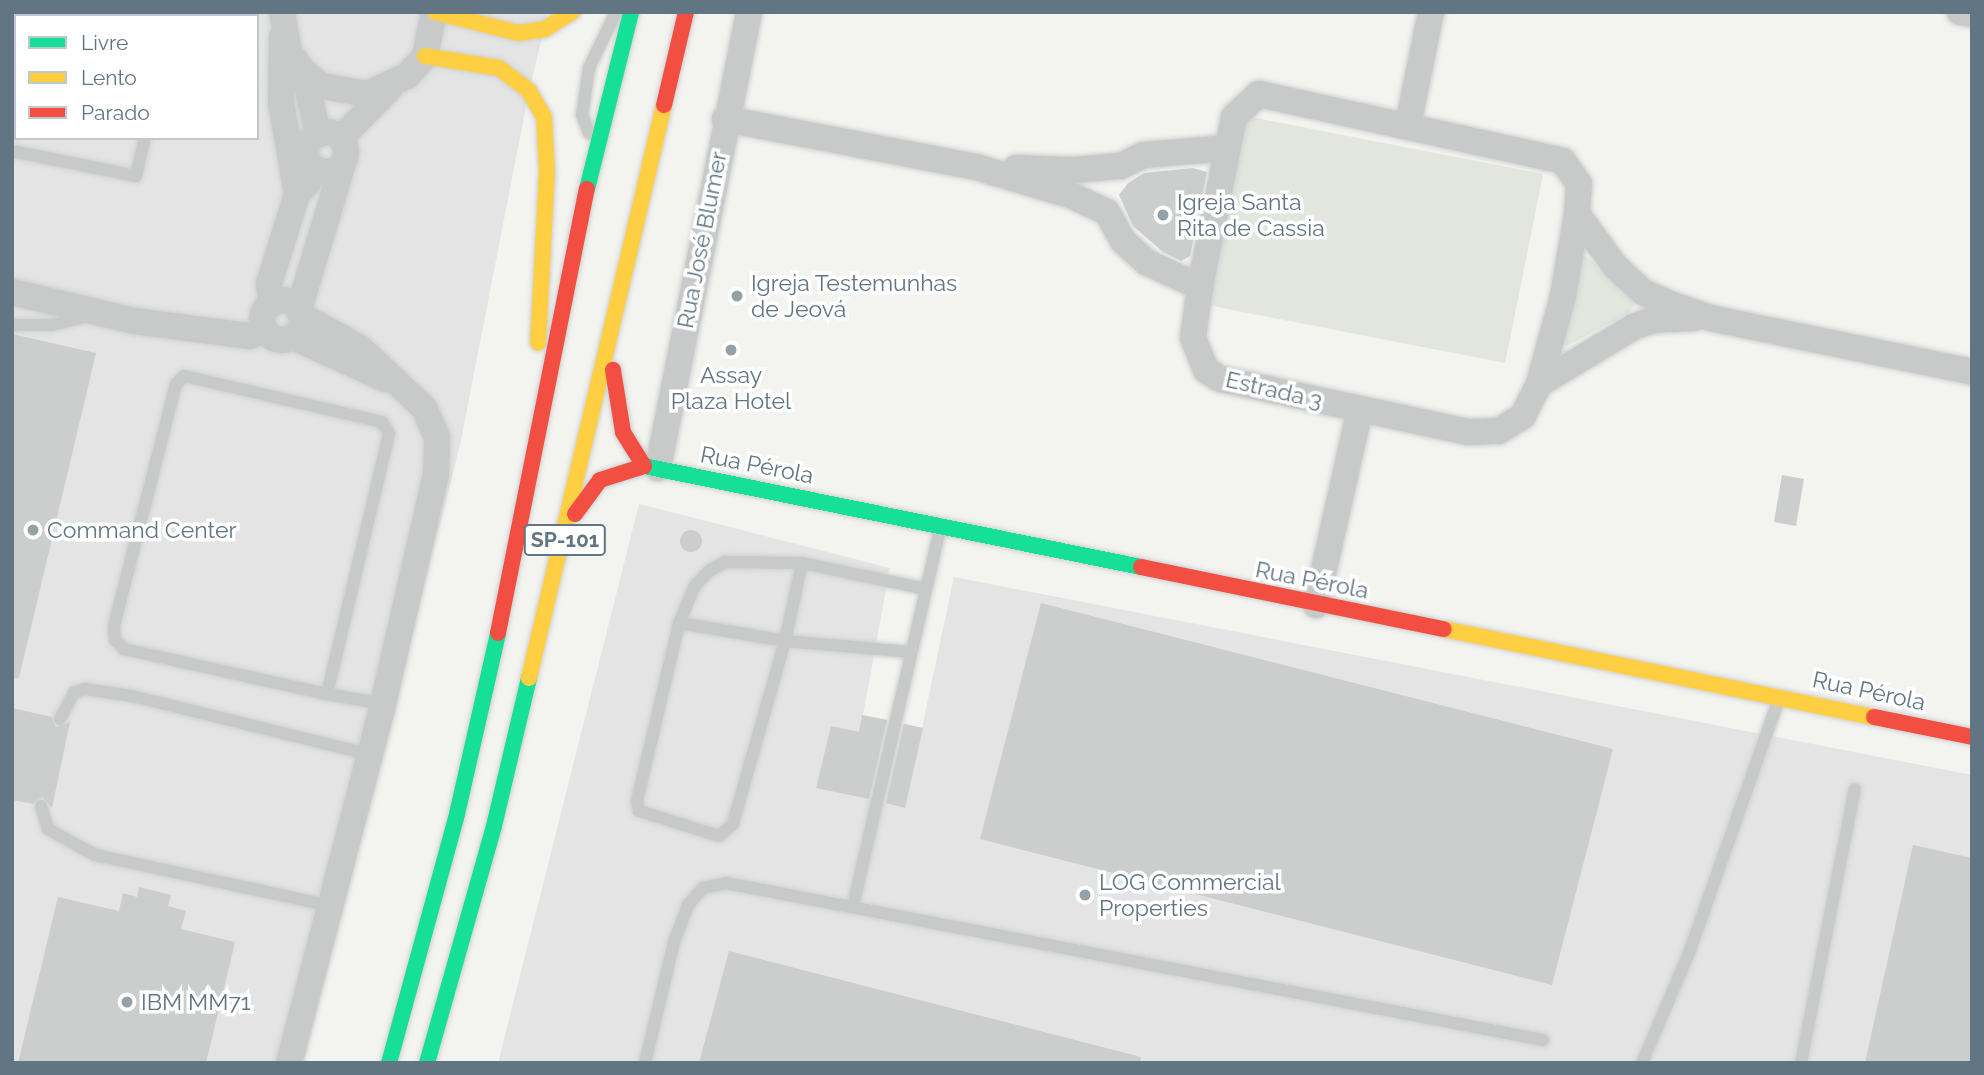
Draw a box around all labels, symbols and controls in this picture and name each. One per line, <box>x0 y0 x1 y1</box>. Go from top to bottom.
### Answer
legend <box>14 14 259 140</box>
text: Livre <box>81 30 128 55</box>
text: Lento <box>81 65 137 90</box>
text: Parado <box>81 100 150 125</box>
street label: Rua José Blumer <box>671 149 733 331</box>
place label: Igreja Santa Rita de Cassia <box>1177 188 1325 242</box>
marker: Igreja Santa Rita de Cassia <box>1155 207 1171 223</box>
place label: Igreja Testemunhas de Jeová <box>751 269 958 323</box>
marker: Igreja Testemunhas de Jeová <box>729 288 745 304</box>
marker: Assay Plaza Hotel <box>723 342 739 358</box>
place label: Assay Plaza Hotel <box>671 361 791 415</box>
street label: Estrada 3 <box>1223 365 1325 415</box>
street label: Rua Pérola <box>698 441 816 489</box>
place label: Command Center <box>47 516 237 544</box>
marker: Command Center <box>25 522 41 538</box>
road number: SP-101 <box>523 522 607 558</box>
street label: Rua Pérola <box>1253 556 1371 604</box>
street label: Rua Pérola <box>1810 666 1928 716</box>
place label: LOG Commercial Properties <box>1099 868 1281 922</box>
marker: LOG Commercial Properties <box>1077 887 1093 903</box>
place label: IBM MM71 <box>141 988 251 1016</box>
marker: IBM MM71 <box>119 994 135 1010</box>

